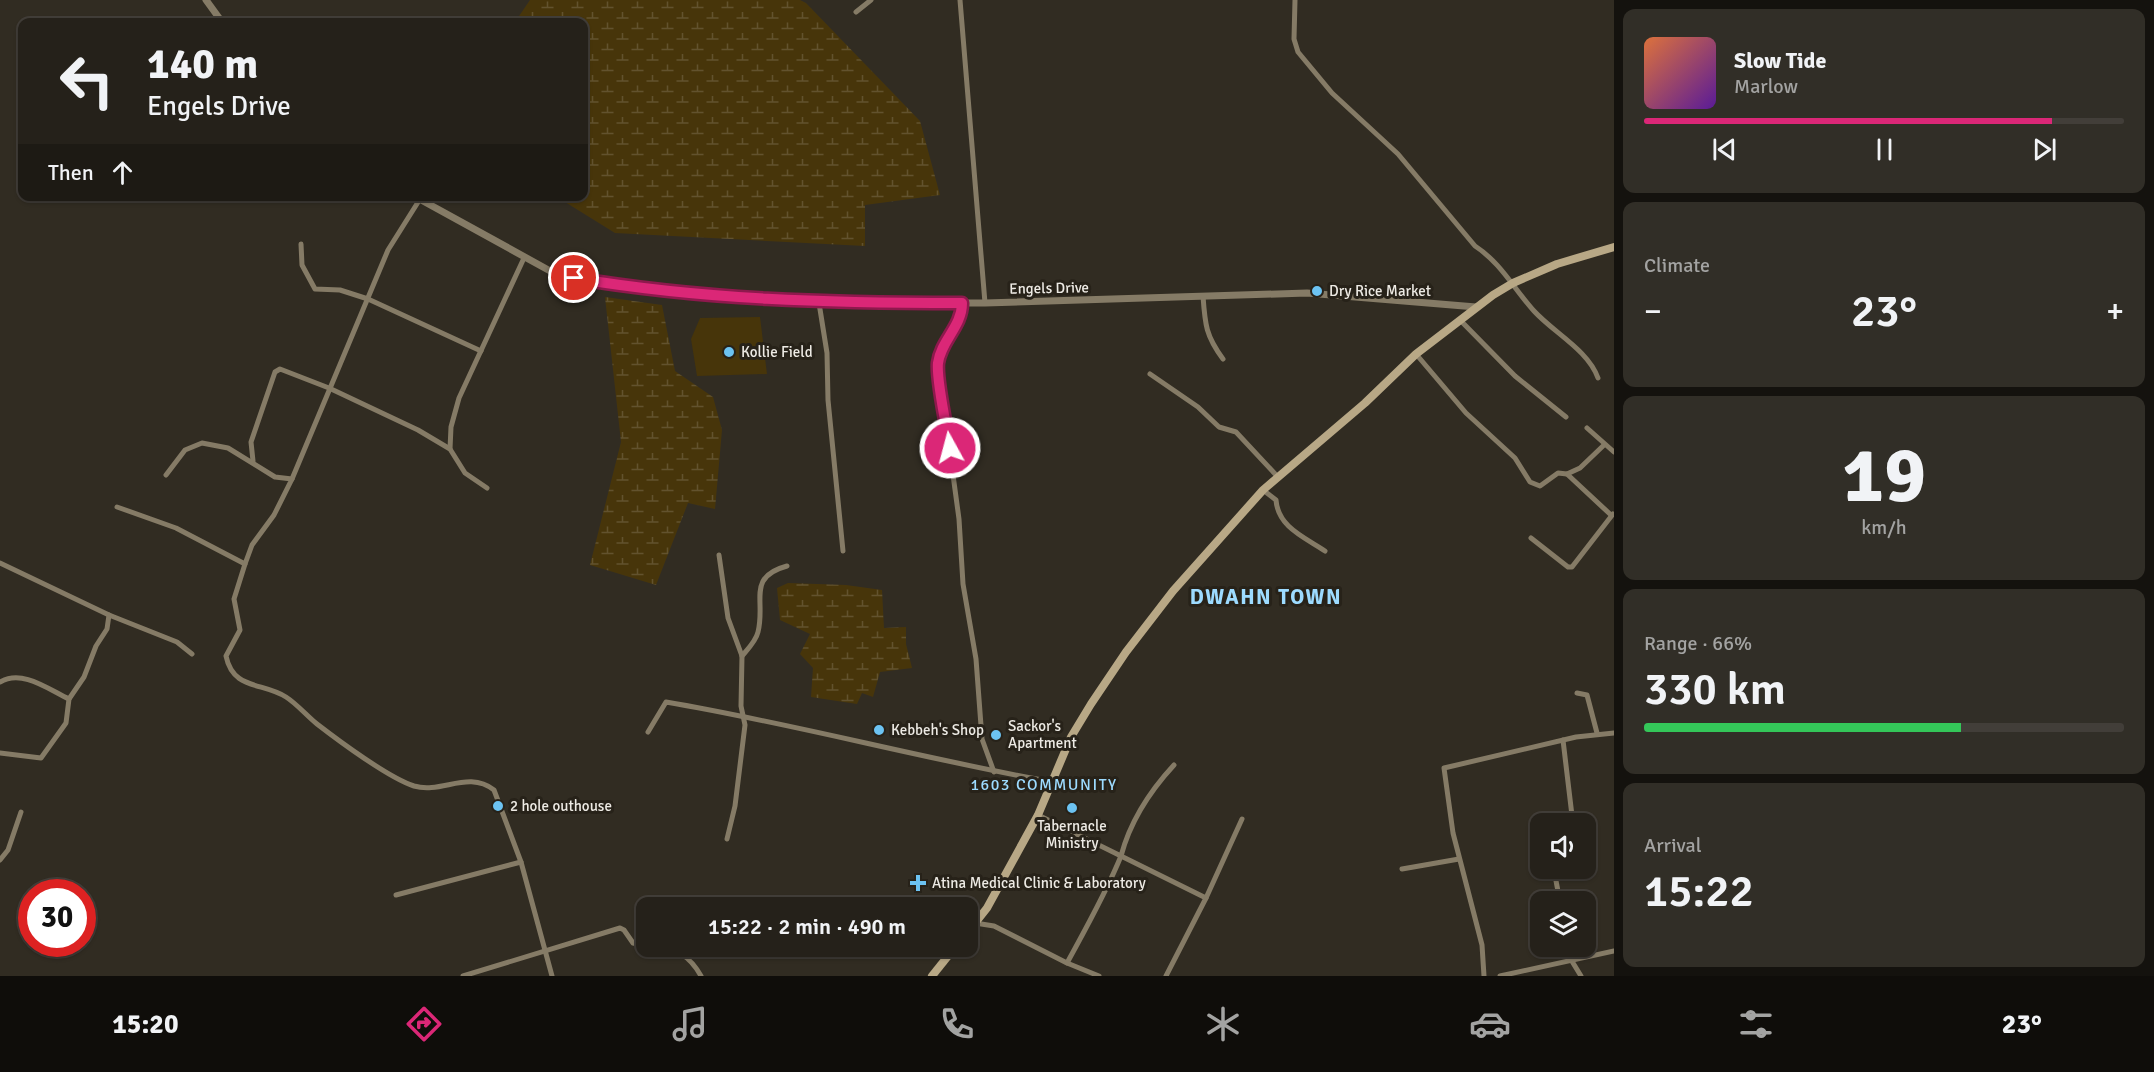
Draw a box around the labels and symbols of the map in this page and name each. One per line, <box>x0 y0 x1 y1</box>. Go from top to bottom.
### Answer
pin <box>548 252 599 303</box>
street label: Engels Drive <box>1009 278 1089 298</box>
place label: Dry Rice Market <box>1329 282 1431 300</box>
marker: Dry Rice Market <box>1310 284 1324 298</box>
place label: Kollie Field <box>741 343 813 361</box>
marker: Kollie Field <box>722 345 736 359</box>
position arrow <box>918 416 982 480</box>
district label: DWAHN TOWN <box>1190 584 1342 610</box>
place label: Sackor's Apartment <box>1008 717 1077 752</box>
place label: Kebbeh's Shop <box>891 721 984 739</box>
marker: Kebbeh's Shop <box>872 723 886 737</box>
marker: Sackor's Apartment <box>989 728 1003 742</box>
district label: 1603 COMMUNITY <box>970 775 1118 795</box>
place label: 2 hole outhouse <box>510 797 612 815</box>
marker: 2 hole outhouse <box>491 799 505 813</box>
marker: Tabernacle Ministry <box>1065 801 1079 815</box>
place label: Tabernacle Ministry <box>1037 817 1107 852</box>
marker: Atina Medical Clinic & Laboratory <box>909 874 927 892</box>
place label: Atina Medical Clinic & Laboratory <box>932 874 1146 892</box>
speed limit sign: 30 <box>18 879 96 957</box>

